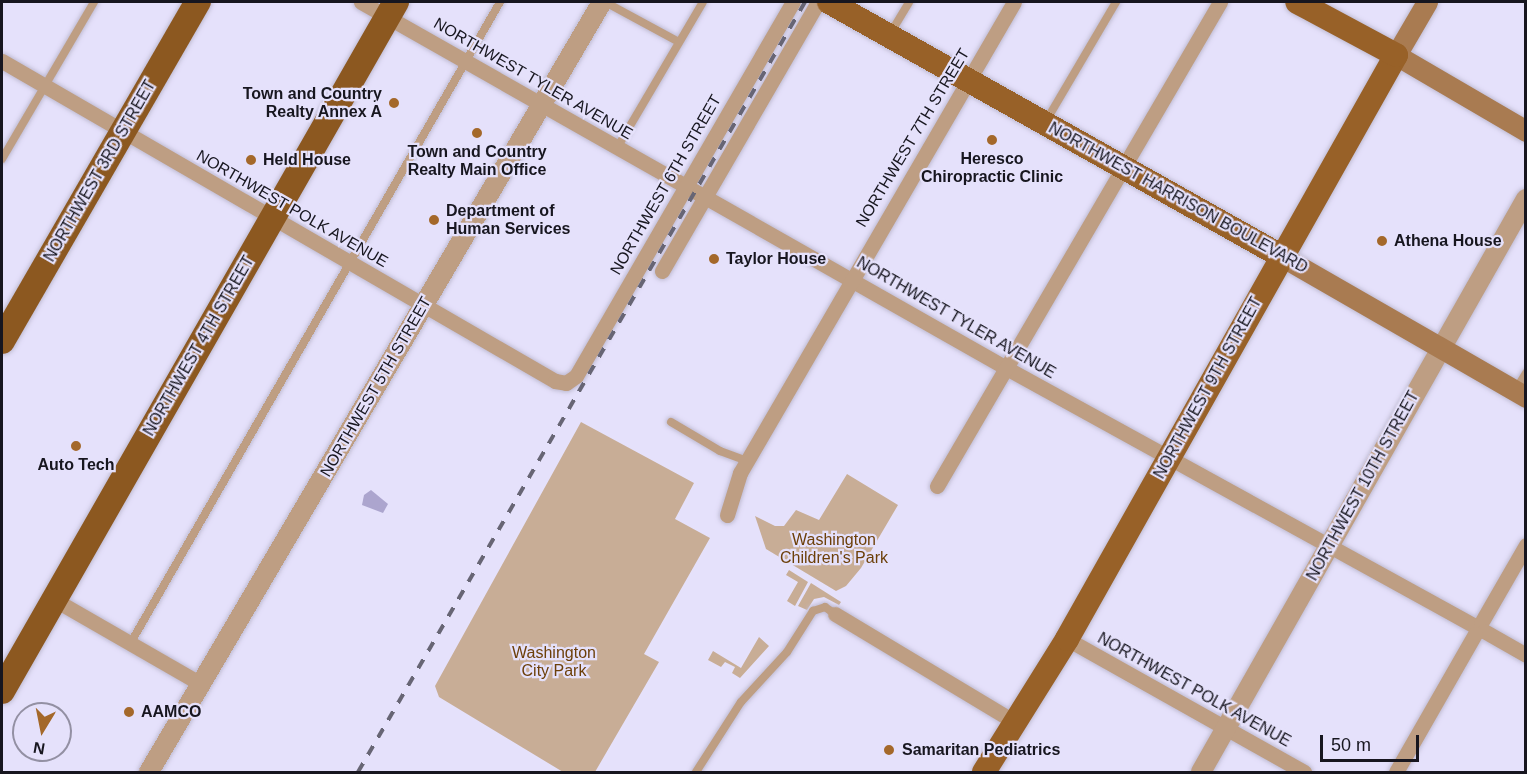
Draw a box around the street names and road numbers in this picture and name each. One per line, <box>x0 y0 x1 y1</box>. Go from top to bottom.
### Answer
street label: NORTHWEST TYLER AVENUE <box>430 14 636 144</box>
street label: NORTHWEST 7TH STREET <box>852 45 974 231</box>
street label: NORTHWEST 3RD STREET <box>40 77 160 265</box>
street label: NORTHWEST 6TH STREET <box>606 91 726 279</box>
street label: NORTHWEST HARRISON BOULEVARD <box>1045 118 1311 278</box>
street label: NORTHWEST POLK AVENUE <box>192 146 392 272</box>
street label: NORTHWEST 4TH STREET <box>139 252 259 440</box>
street label: NORTHWEST TYLER AVENUE <box>853 253 1059 383</box>
street label: NORTHWEST 5TH STREET <box>316 293 436 481</box>
street label: NORTHWEST 9TH STREET <box>1150 294 1266 482</box>
street label: NORTHWEST 10TH STREET <box>1303 388 1423 584</box>
street label: NORTHWEST POLK AVENUE <box>1094 629 1294 751</box>

